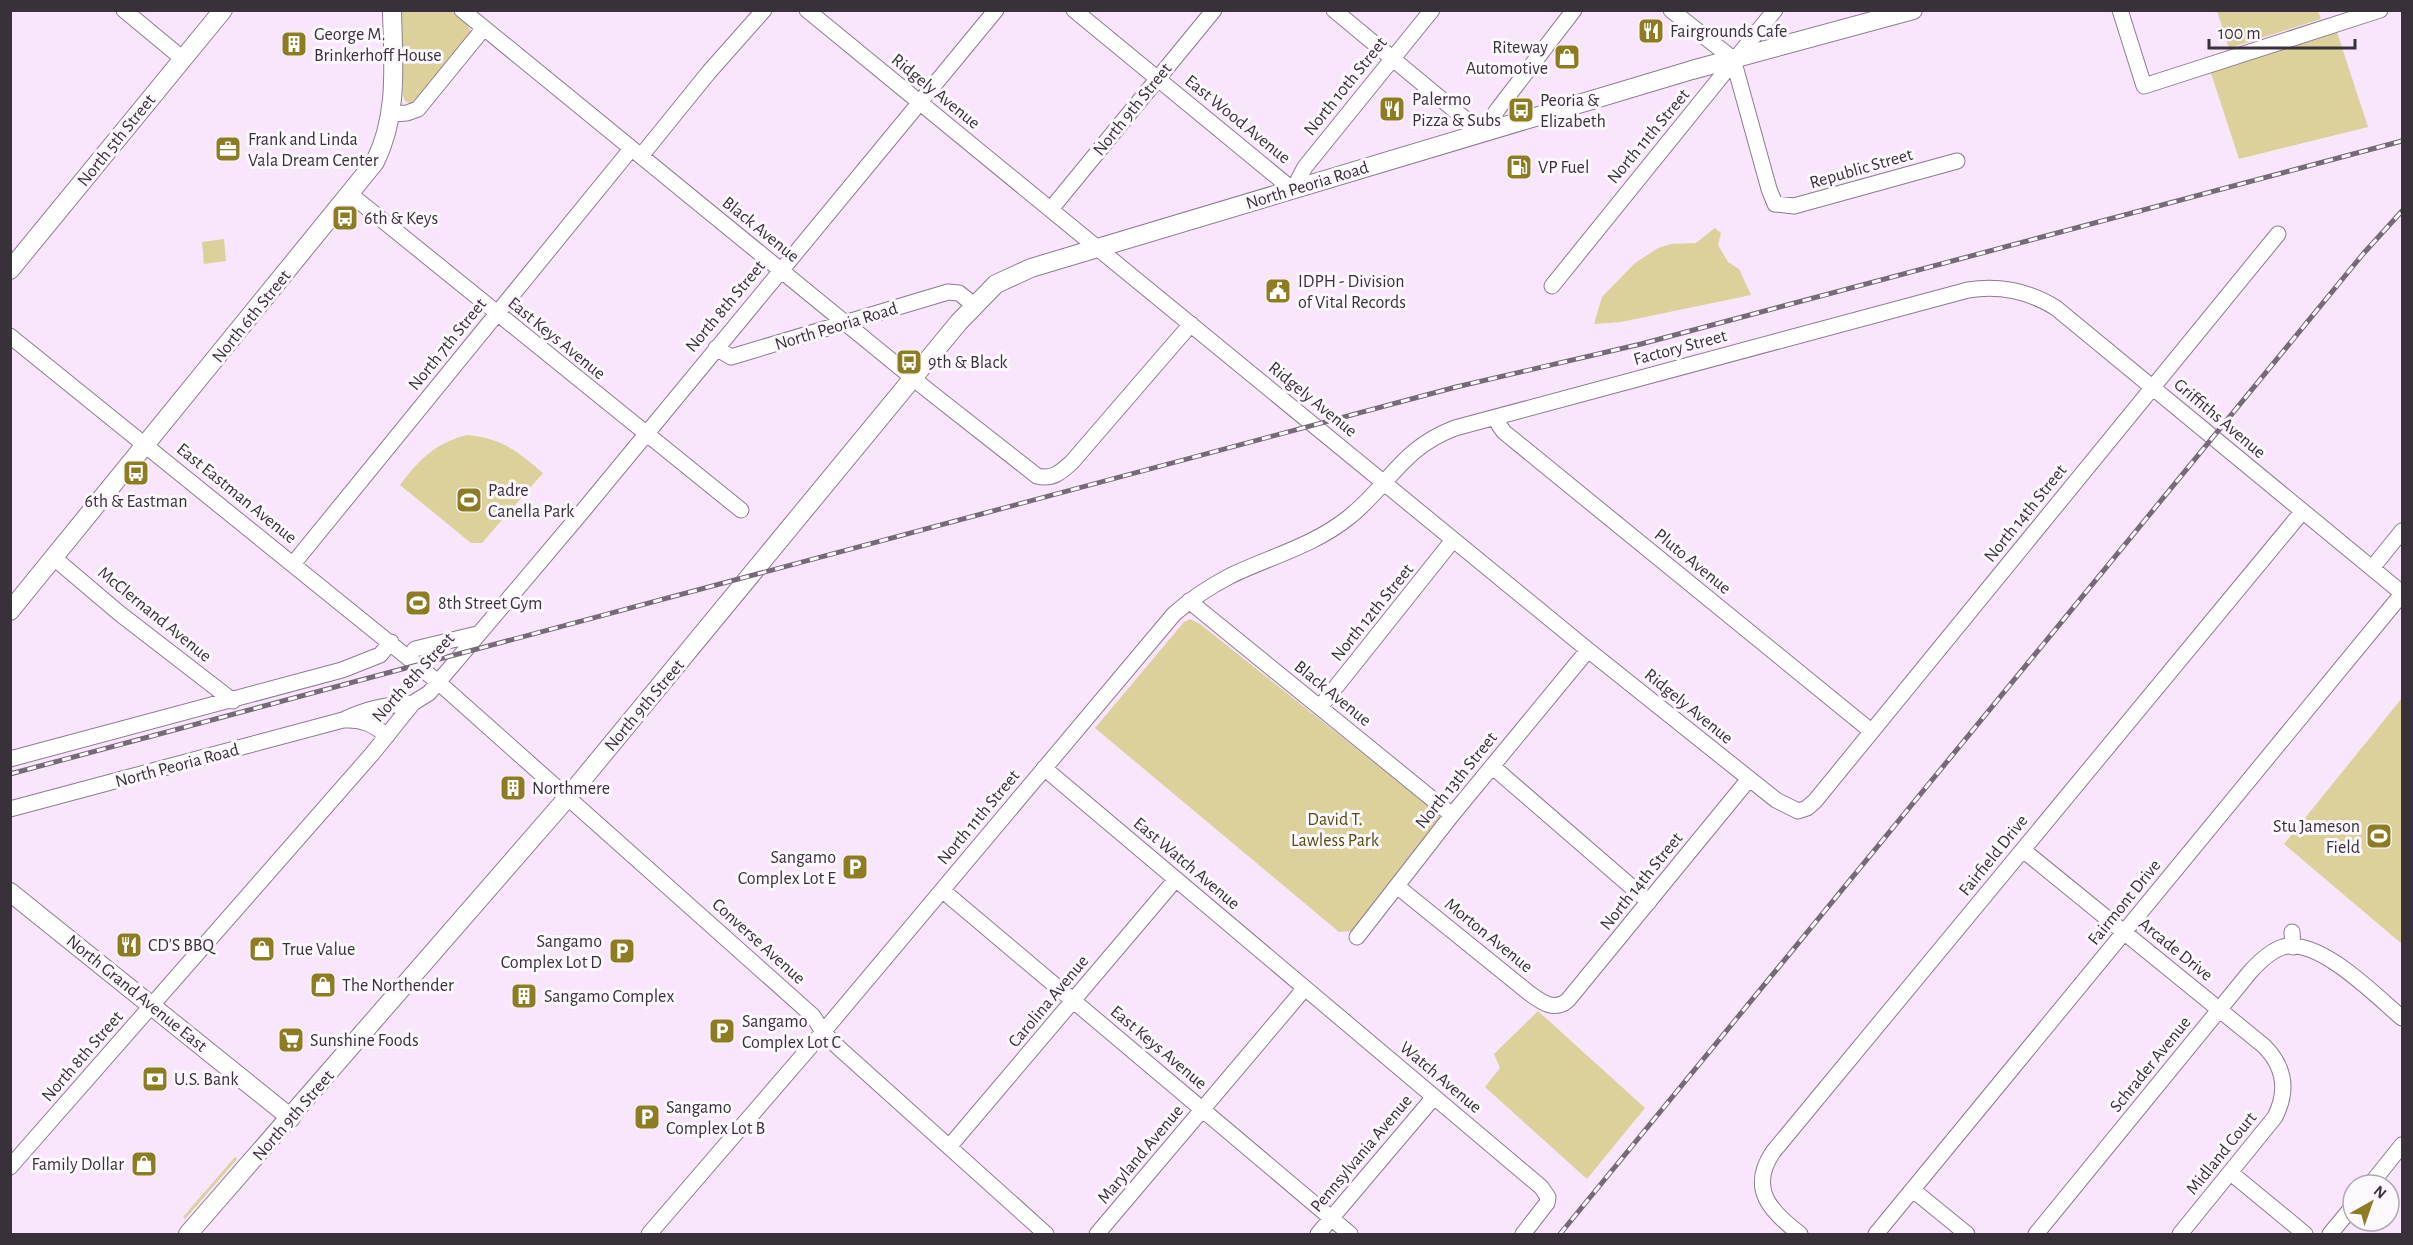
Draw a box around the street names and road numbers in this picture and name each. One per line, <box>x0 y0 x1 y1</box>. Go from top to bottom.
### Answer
street label: North 10th Street <box>1301 34 1391 139</box>
street label: Ridgely Avenue <box>888 51 983 133</box>
street label: North 9th Street <box>1090 60 1176 159</box>
street label: East Wood Avenue <box>1181 72 1293 168</box>
street label: North 11th Street <box>1604 86 1694 187</box>
street label: North 5th Street <box>74 91 159 190</box>
street label: Republic Street <box>1808 146 1915 192</box>
street label: North Peoria Road <box>1244 159 1371 213</box>
street label: Black Avenue <box>719 194 802 266</box>
street label: North 8th Street <box>682 257 769 356</box>
street label: North 6th Street <box>209 267 295 366</box>
street label: East Keys Avenue <box>504 294 608 383</box>
street label: North 7th Street <box>405 295 490 394</box>
street label: North Peoria Road <box>773 300 900 354</box>
street label: Factory Street <box>1632 327 1729 369</box>
street label: Ridgely Avenue <box>1265 359 1360 441</box>
street label: Griffiths Avenue <box>2170 375 2269 462</box>
street label: East Eastman Avenue <box>173 440 300 547</box>
street label: North 14th Street <box>1981 461 2071 566</box>
street label: Pluto Avenue <box>1651 526 1734 598</box>
street label: North 12th Street <box>1328 560 1417 665</box>
street label: McClernand Avenue <box>94 564 215 666</box>
street label: North 8th Street <box>369 629 459 726</box>
street label: North 9th Street <box>601 656 688 755</box>
street label: Black Avenue <box>1291 658 1374 730</box>
street label: Ridgely Avenue <box>1641 666 1736 748</box>
street label: North 13th Street <box>1412 729 1501 832</box>
street label: North Peoria Road <box>113 741 241 791</box>
street label: North 11th Street <box>934 767 1024 868</box>
street label: Fairfield Drive <box>1956 812 2032 899</box>
street label: East Watch Avenue <box>1130 814 1243 913</box>
street label: North 14th Street <box>1597 829 1687 934</box>
street label: Fairmont Drive <box>2085 856 2165 949</box>
street label: Converse Avenue <box>708 895 808 988</box>
street label: Morton Avenue <box>1441 895 1536 977</box>
street label: Arcade Drive <box>2135 915 2216 985</box>
street label: North Grand Avenue East <box>63 932 210 1056</box>
street label: Carolina Avenue <box>1005 952 1092 1051</box>
street label: East Keys Avenue <box>1107 1002 1210 1093</box>
street label: North 8th Street <box>39 1008 127 1105</box>
street label: Schrader Avenue <box>2107 1013 2195 1116</box>
street label: Watch Avenue <box>1396 1039 1485 1117</box>
street label: North 9th Street <box>250 1067 338 1164</box>
street label: Pennsylvania Avenue <box>1308 1092 1416 1216</box>
street label: Maryland Avenue <box>1094 1102 1187 1207</box>
street label: Midland Court <box>2183 1109 2261 1198</box>

